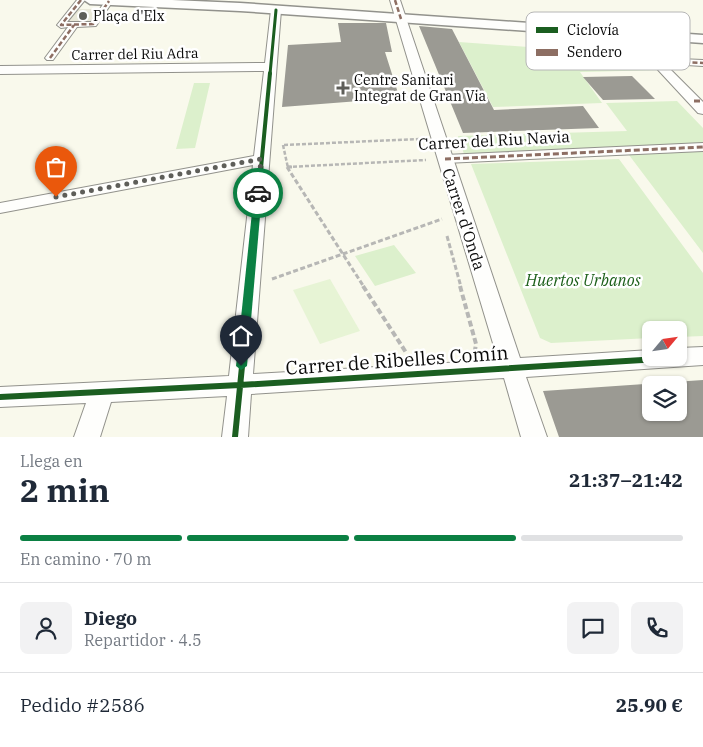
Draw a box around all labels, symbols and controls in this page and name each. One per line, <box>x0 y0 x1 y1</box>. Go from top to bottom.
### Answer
place label: Plaça d'Elx <box>93 7 165 25</box>
marker: Plaça d'Elx <box>77 10 89 22</box>
legend <box>526 12 690 70</box>
text: Ciclovía <box>567 21 620 39</box>
text: Sendero <box>567 43 622 61</box>
street label: Carrer del Riu Adra <box>71 44 199 64</box>
place label: Centre Sanitari Integrat de Gran Via <box>354 71 487 105</box>
marker: Centre Sanitari Integrat de Gran Via <box>336 81 350 95</box>
street label: Carrer del Riu Navia <box>418 126 571 154</box>
pin <box>35 146 77 197</box>
icon: bag <box>42 153 70 181</box>
street label: Carrer d'Onda <box>438 165 490 273</box>
courier <box>233 168 283 218</box>
icon: car <box>244 179 272 207</box>
park label: Huertos Urbanos <box>524 270 641 290</box>
pin <box>220 315 262 366</box>
north arrow <box>642 321 688 366</box>
map controls <box>642 321 687 421</box>
icon: home <box>227 322 255 350</box>
street label: Carrer de Ribelles Comín <box>285 340 509 380</box>
button: layers <box>642 376 687 421</box>
text: Llega en <box>20 451 83 471</box>
text: 21:37–21:42 <box>569 468 683 492</box>
text: 2 min <box>20 469 110 511</box>
text: En camino · 70 m <box>20 549 151 569</box>
button: person <box>20 602 72 654</box>
button: chat <box>567 602 619 654</box>
button: phone <box>631 602 683 654</box>
text: Diego <box>84 606 137 630</box>
text: Repartidor · 4.5 <box>84 630 202 650</box>
text: Pedido #2586 <box>20 693 145 717</box>
text: 25.90 € <box>616 693 683 717</box>

